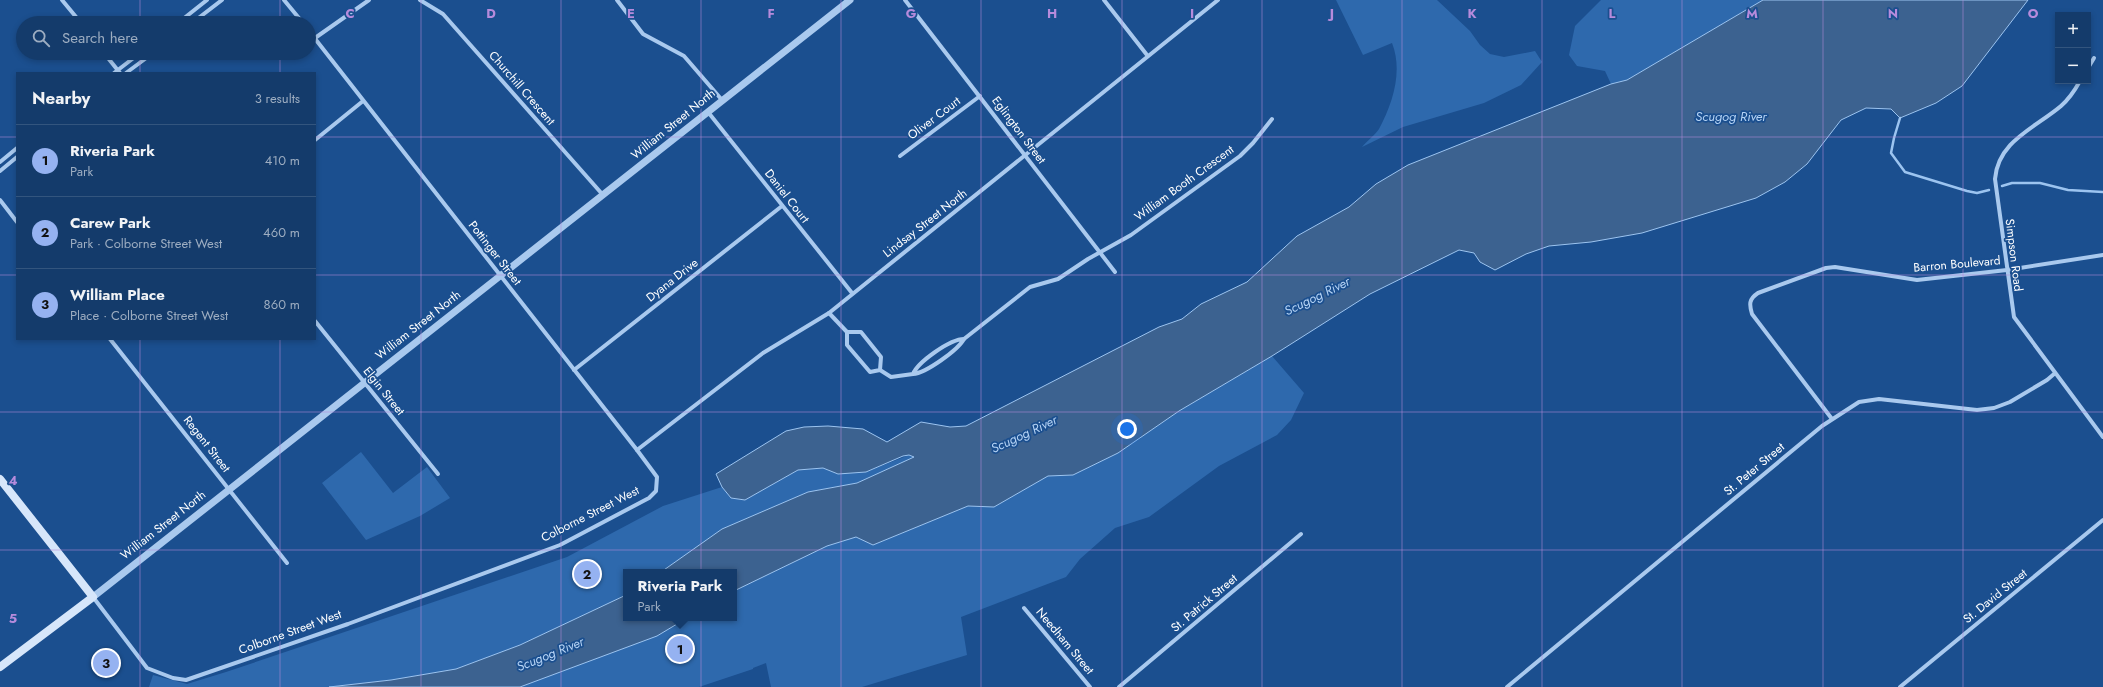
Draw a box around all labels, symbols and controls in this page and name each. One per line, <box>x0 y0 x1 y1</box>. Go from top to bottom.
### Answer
text: C <box>345 4 355 23</box>
text: D <box>486 4 496 23</box>
text: E <box>627 4 635 23</box>
text: F <box>767 4 775 23</box>
text: G <box>906 4 917 23</box>
text: H <box>1047 4 1057 23</box>
text: I <box>1190 4 1194 23</box>
text: J <box>1327 4 1334 23</box>
text: K <box>1467 4 1477 23</box>
text: L <box>1609 4 1616 23</box>
text: M <box>1746 4 1758 23</box>
text: N <box>1888 4 1898 23</box>
text: O <box>2028 4 2039 23</box>
map controls <box>2055 12 2091 84</box>
button: + <box>2055 12 2091 48</box>
search box <box>16 16 316 60</box>
icon: search <box>30 27 52 49</box>
text: Search here <box>62 27 138 49</box>
street label: Churchill Crescent <box>485 47 559 129</box>
button: − <box>2055 48 2091 84</box>
street label: William Street North <box>627 84 719 164</box>
text: Nearby <box>32 86 90 110</box>
text: 3 results <box>255 89 300 108</box>
street label: Oliver Court <box>904 92 964 144</box>
street label: Eglington Street <box>988 92 1050 168</box>
water label: Scugog River <box>1695 107 1767 126</box>
text: Riveria Park <box>70 140 155 162</box>
street label: William Booth Crescent <box>1130 141 1238 225</box>
text: 1 <box>42 151 48 170</box>
text: 410 m <box>265 151 300 170</box>
text: Park <box>70 162 93 181</box>
street label: Daniel Court <box>760 165 814 227</box>
street label: Lindsay Street North <box>879 184 971 262</box>
text: Carew Park <box>70 212 151 234</box>
street label: Pottinger Street <box>464 217 526 289</box>
street label: Simpson Road <box>2001 218 2027 292</box>
text: 2 <box>41 223 49 242</box>
text: 460 m <box>263 223 300 242</box>
text: Park · Colborne Street West <box>70 234 222 253</box>
street label: Barron Boulevard <box>1913 251 2001 277</box>
street label: Dyana Drive <box>642 254 702 306</box>
water label: Scugog River <box>1281 272 1354 320</box>
text: William Place <box>70 284 165 306</box>
street label: William Street North <box>372 286 464 364</box>
text: 3 <box>41 295 49 314</box>
text: 860 m <box>264 295 300 314</box>
text: Place · Colborne Street West <box>70 306 228 325</box>
street label: Elgin Street <box>359 363 409 419</box>
water label: Scugog River <box>988 410 1061 458</box>
street label: Regent Street <box>179 412 235 476</box>
your location <box>1117 419 1137 439</box>
street label: St. Peter Street <box>1720 438 1788 500</box>
text: 4 <box>8 471 18 490</box>
street label: Colborne Street West <box>538 481 642 547</box>
street label: William Street North <box>117 486 209 564</box>
pin: 2 <box>574 559 600 589</box>
street label: St. David Street <box>1959 564 2031 628</box>
popup <box>623 569 737 621</box>
street label: St. Patrick Street <box>1167 570 1241 636</box>
text: Riveria Park <box>638 575 722 597</box>
text: Park <box>638 597 661 616</box>
street label: Needham Street <box>1032 604 1098 678</box>
street label: Colborne Street West <box>236 605 344 659</box>
text: 5 <box>9 609 17 628</box>
water label: Scugog River <box>513 632 587 676</box>
pin: 1 <box>667 634 693 664</box>
pin: 3 <box>93 648 119 678</box>

